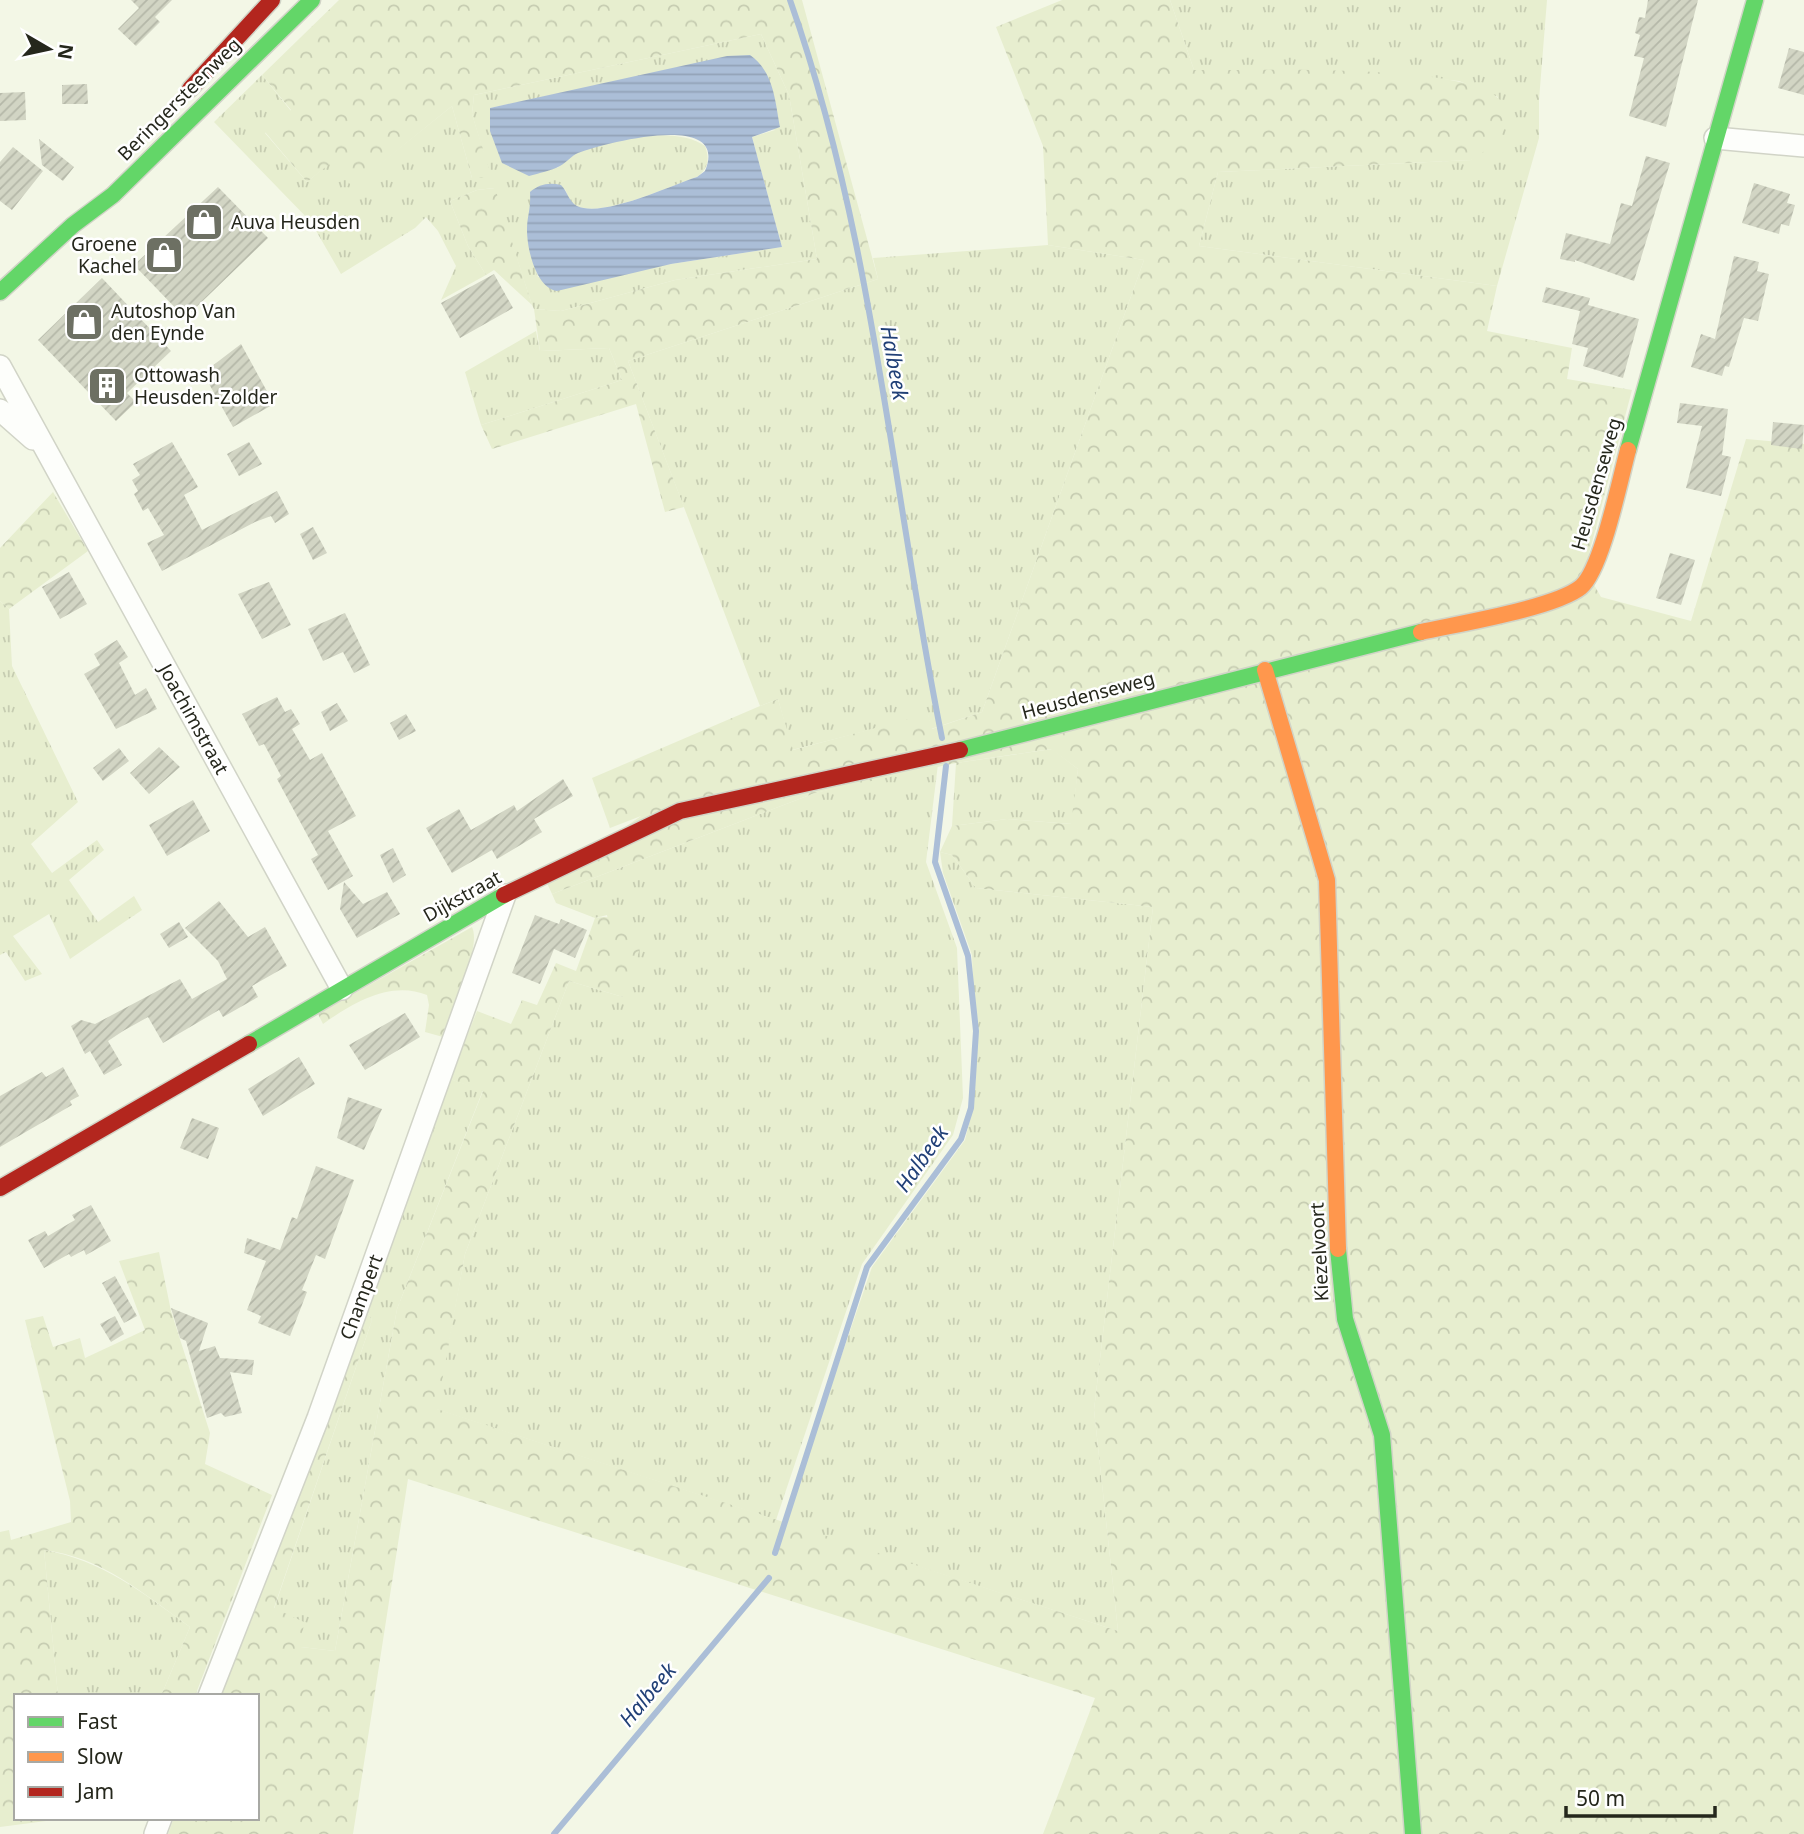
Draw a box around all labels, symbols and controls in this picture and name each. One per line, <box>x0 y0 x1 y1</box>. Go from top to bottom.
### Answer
north arrow <box>14 14 84 84</box>
street label: Beringersteenweg <box>112 32 246 166</box>
text: N <box>52 42 80 61</box>
shop icon: Auva Heusden <box>183 201 225 243</box>
place label: Auva Heusden <box>231 209 360 235</box>
place label: Groene Kachel <box>71 231 137 279</box>
shop icon: Groene Kachel <box>143 234 185 276</box>
place label: Autoshop Van den Eynde <box>111 298 236 346</box>
shop icon: Autoshop Van den Eynde <box>63 301 105 343</box>
water label: Halbeek <box>875 323 916 404</box>
place label: Ottowash Heusden-Zolder <box>134 362 278 410</box>
building icon: Ottowash Heusden-Zolder <box>86 365 128 407</box>
street label: Heusdenseweg <box>1565 415 1627 553</box>
street label: Joachimstraat <box>152 657 235 779</box>
street label: Heusdenseweg <box>1019 665 1157 725</box>
street label: Dijkstraat <box>418 864 506 928</box>
water label: Halbeek <box>888 1118 955 1197</box>
street label: Kiezelvoort <box>1303 1202 1335 1302</box>
street label: Champert <box>334 1250 389 1343</box>
water label: Halbeek <box>612 1655 683 1732</box>
legend <box>14 1694 259 1820</box>
text: Fast <box>77 1707 118 1735</box>
text: Slow <box>77 1742 123 1770</box>
scale bar <box>1566 1774 1715 1818</box>
text: Jam <box>75 1777 114 1805</box>
text: 50 m <box>1576 1784 1625 1812</box>

